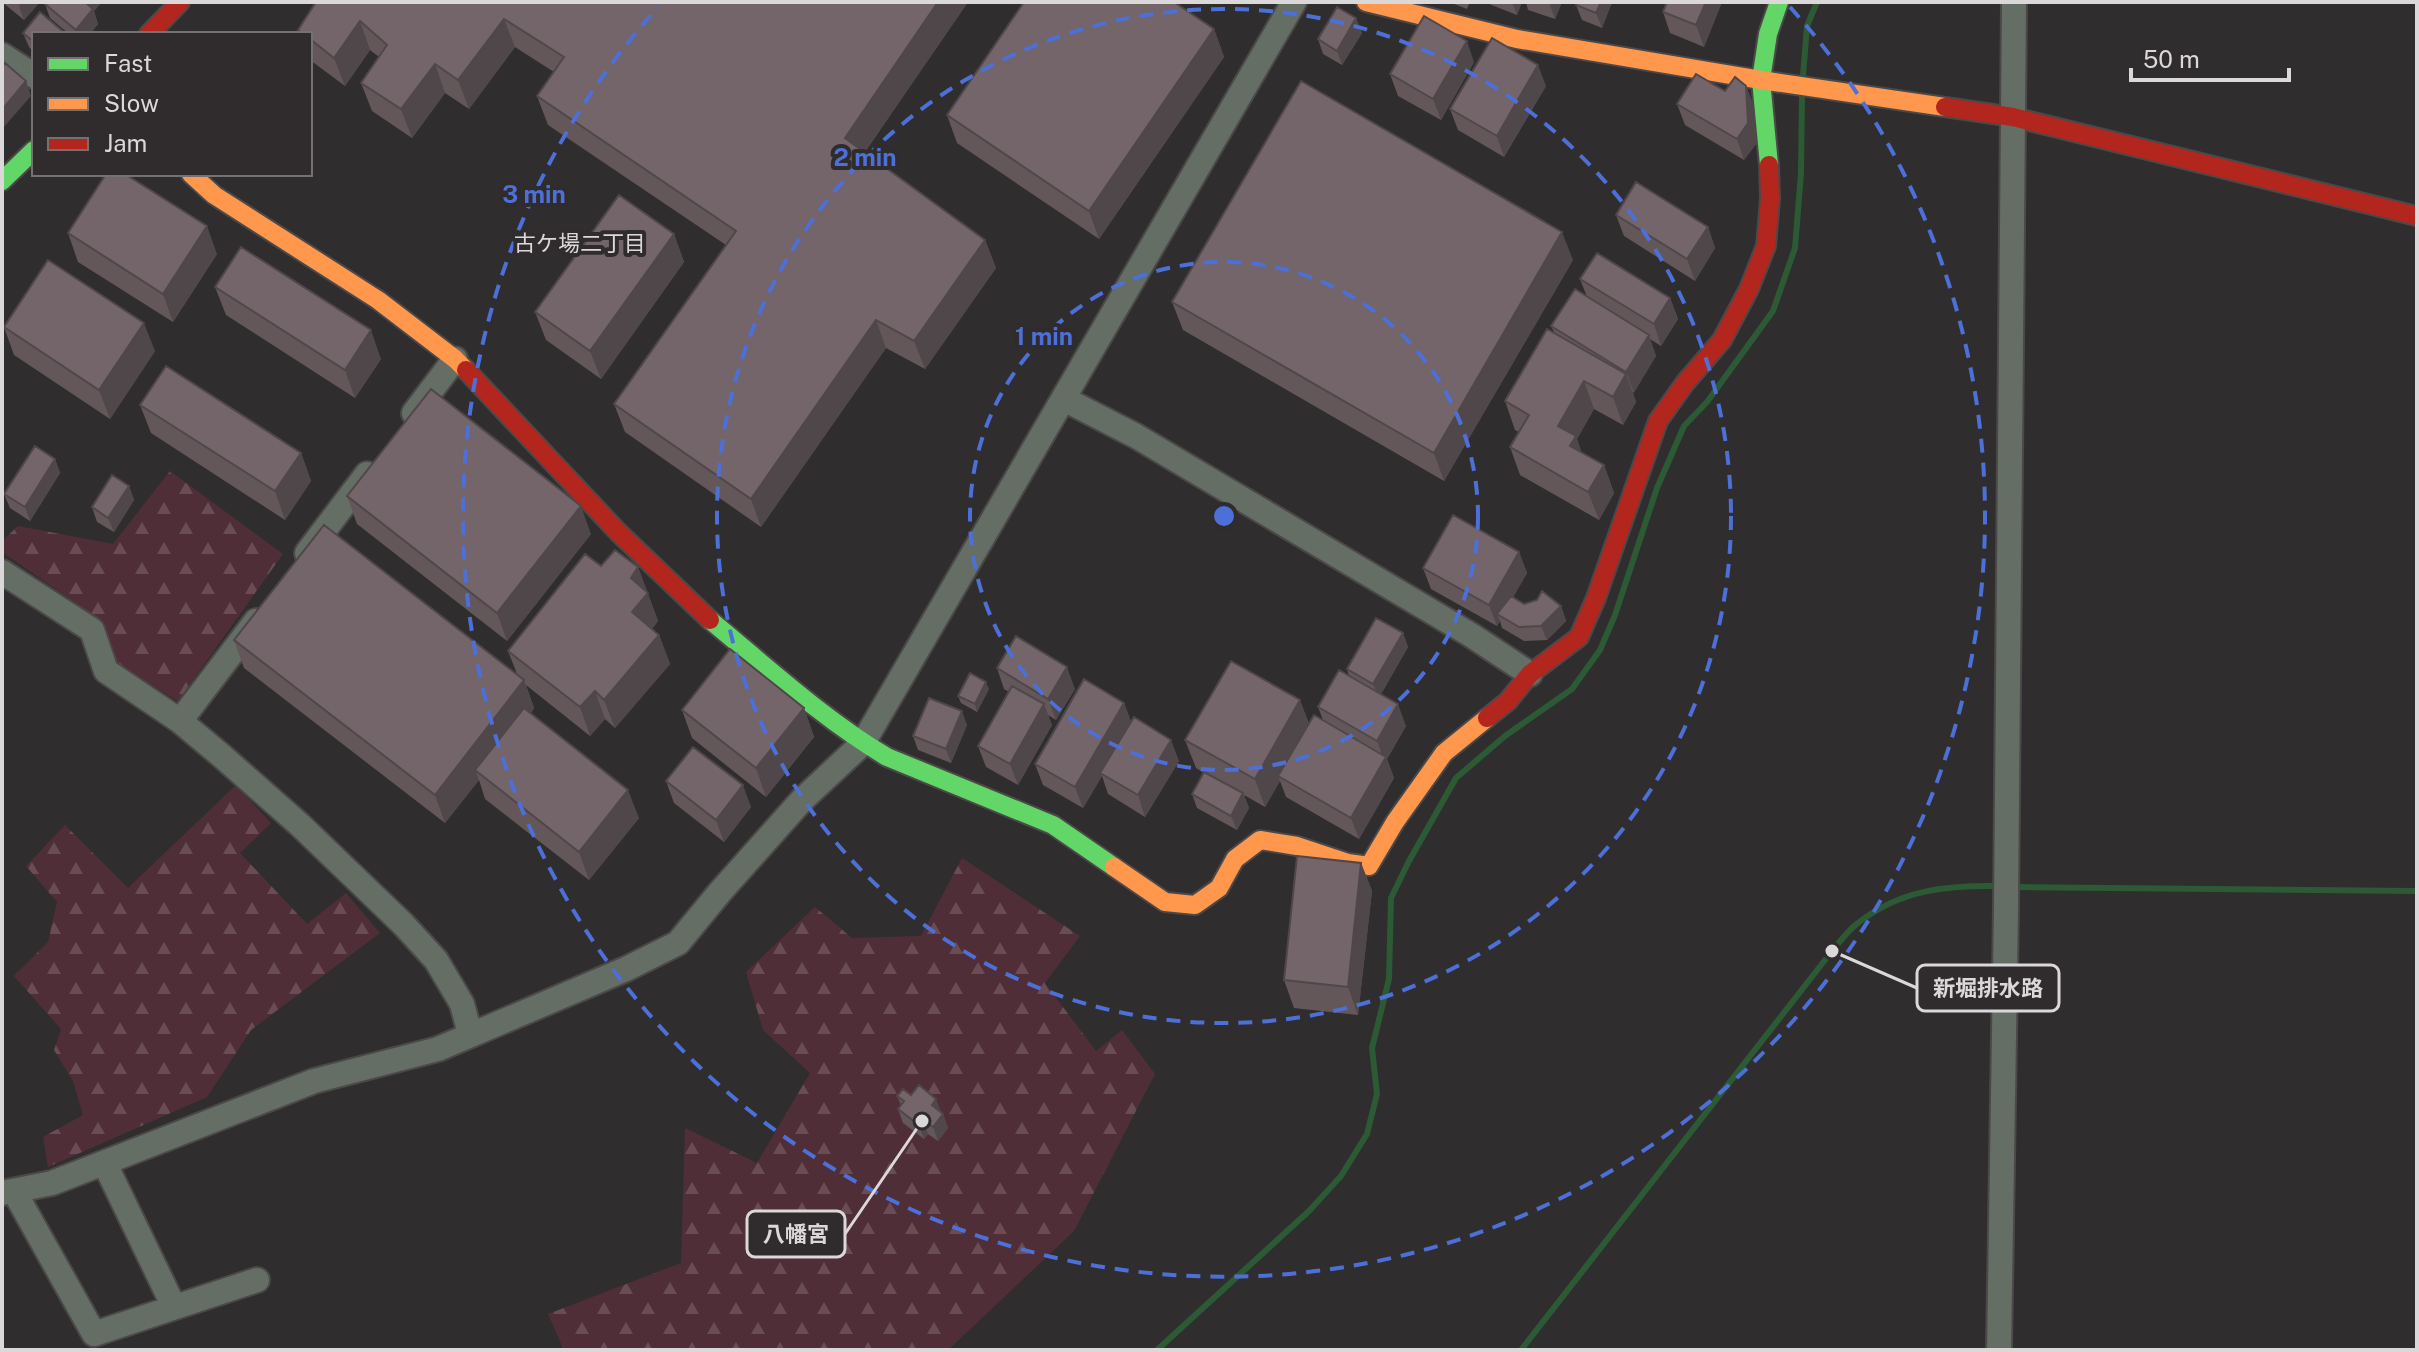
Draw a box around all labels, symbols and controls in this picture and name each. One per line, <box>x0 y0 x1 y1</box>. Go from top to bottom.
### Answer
legend <box>32 32 312 176</box>
scale bar <box>2131 32 2289 82</box>
text: 50 m <box>2143 45 2200 73</box>
text: Fast <box>104 49 152 77</box>
text: Slow <box>104 89 159 117</box>
text: Jam <box>104 129 147 157</box>
text: 2 min <box>834 143 896 171</box>
text: 3 min <box>502 180 566 208</box>
district label: 古ケ場二丁目 <box>514 230 646 256</box>
text: 1 min <box>1015 322 1073 350</box>
centre of rings <box>1210 502 1238 530</box>
callout: 新堀排水路 <box>1917 965 2059 1011</box>
text: 新堀排水路 <box>1933 975 2043 1001</box>
callout: 八幡宮 <box>747 1211 845 1257</box>
text: 八幡宮 <box>763 1221 829 1247</box>

